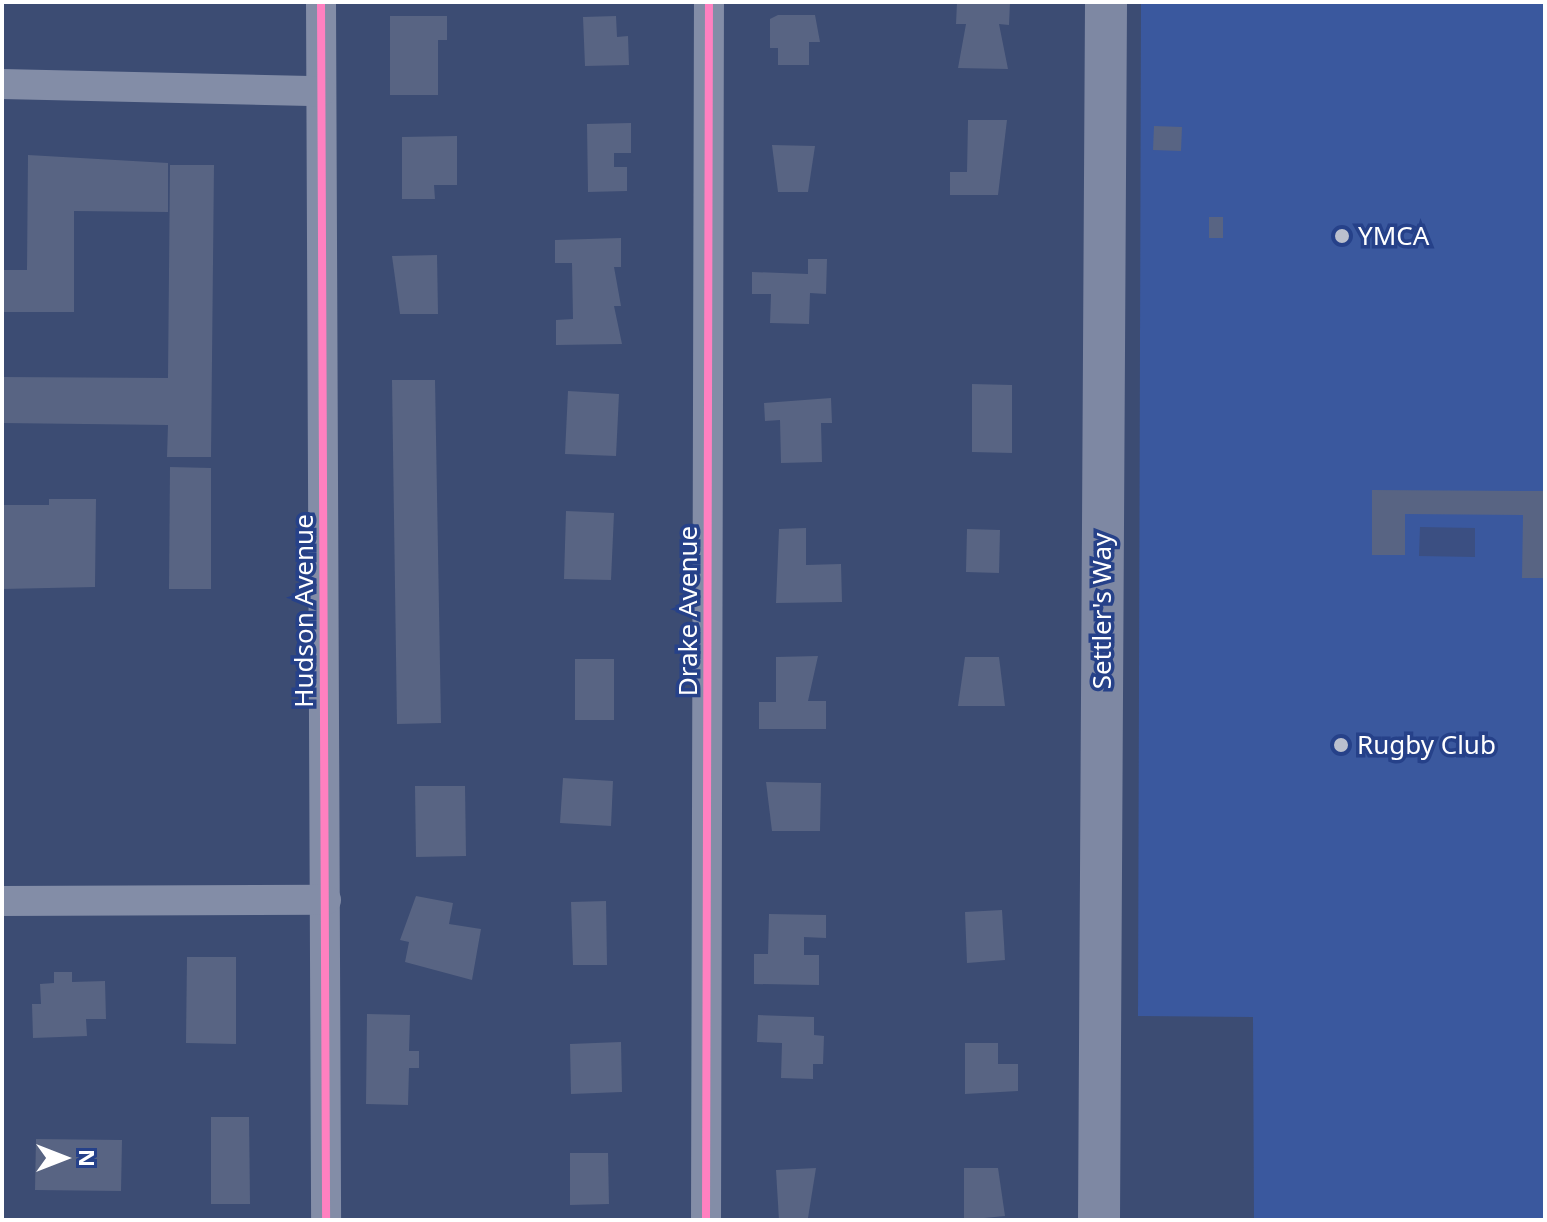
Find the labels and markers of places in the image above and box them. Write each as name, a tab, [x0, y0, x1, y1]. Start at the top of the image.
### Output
place label: YMCA	[1358, 220, 1429, 252]
marker: YMCA	[1333, 227, 1351, 245]
place label: Rugby Club	[1357, 729, 1496, 761]
marker: Rugby Club	[1332, 736, 1350, 754]

